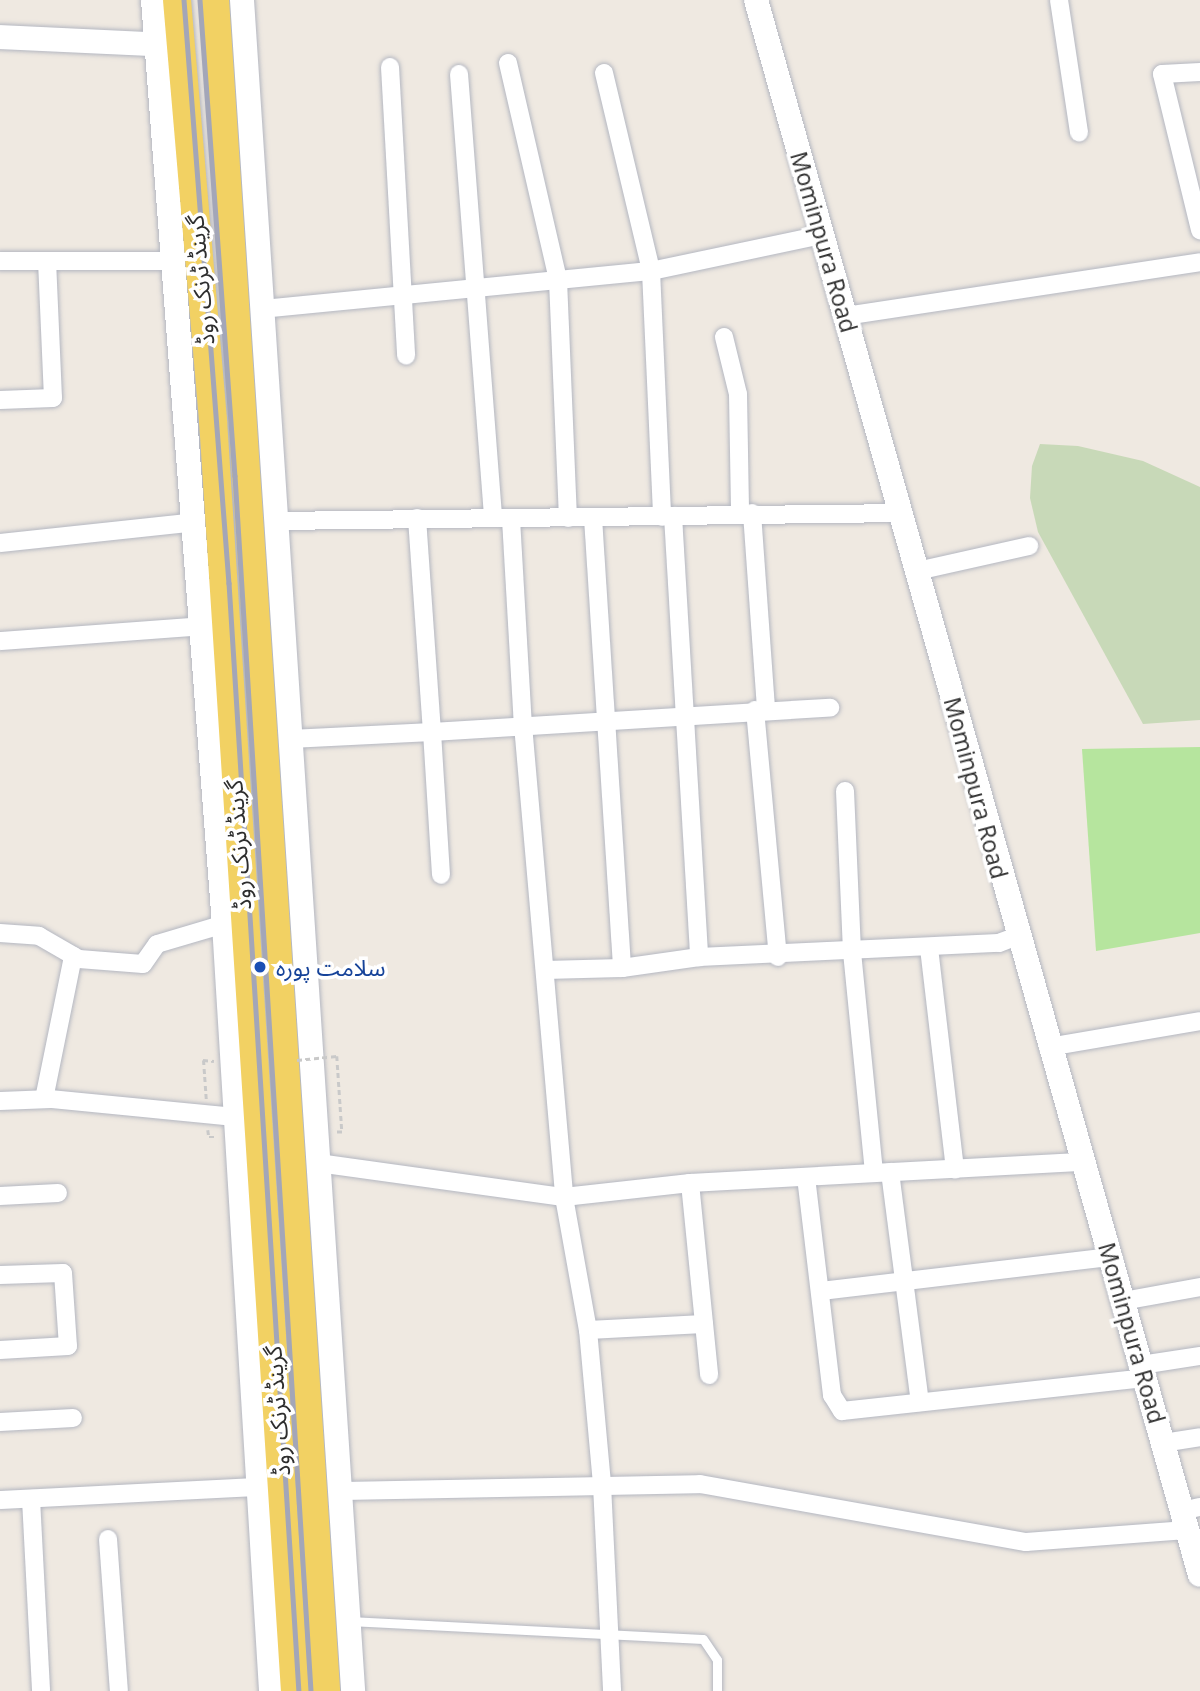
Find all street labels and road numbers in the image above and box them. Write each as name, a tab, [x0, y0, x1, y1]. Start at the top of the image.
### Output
street label: Mominpura Road	[785, 148, 863, 336]
street label: گرینڈ ٹرنک روڈ	[181, 214, 219, 346]
street label: Mominpura Road	[938, 694, 1014, 882]
street label: گرینڈ ٹرنک روڈ	[220, 779, 256, 911]
street label: Mominpura Road	[1093, 1239, 1171, 1427]
street label: گرینڈ ٹرنک روڈ	[259, 1345, 295, 1477]

